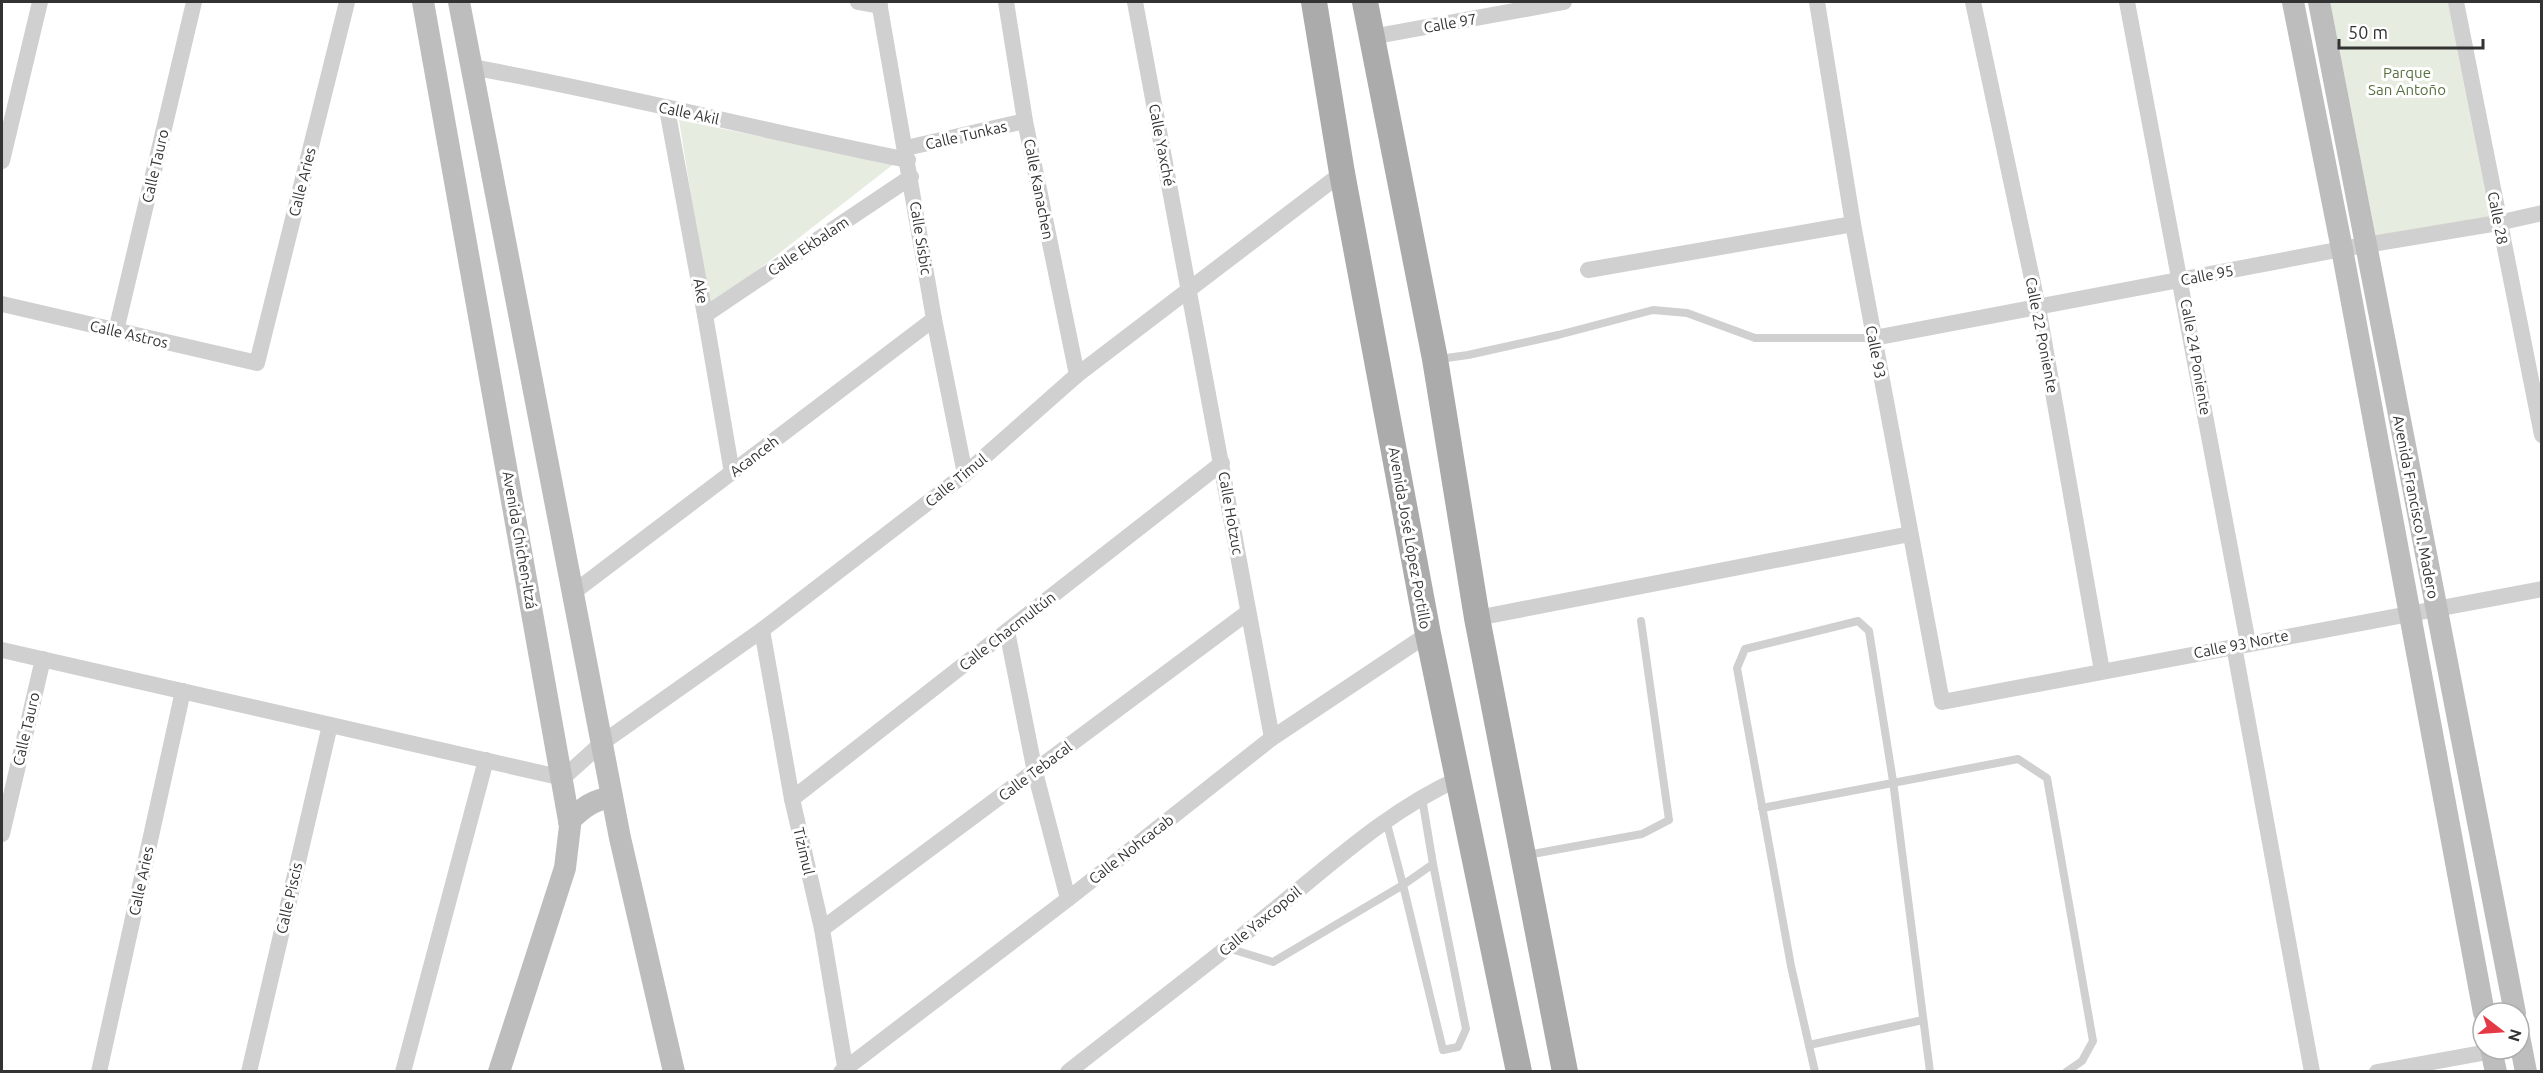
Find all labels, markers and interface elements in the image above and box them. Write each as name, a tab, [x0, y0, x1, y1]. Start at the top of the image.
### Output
street label: Calle 97	[1422, 10, 1478, 36]
scale bar	[2339, 12, 2483, 50]
text: 50 m	[2348, 22, 2388, 42]
park label: Parque San Antoño	[2368, 64, 2446, 98]
street label: Calle Akil	[657, 98, 721, 128]
street label: Calle Yaxché	[1146, 102, 1178, 188]
street label: Calle Tunkas	[923, 117, 1009, 153]
street label: Calle Tauro	[138, 128, 172, 204]
street label: Calle Kanachen	[1021, 137, 1057, 241]
street label: Calle Aries	[285, 146, 319, 218]
street label: Calle 28	[2485, 190, 2511, 246]
street label: Calle Sisbic	[907, 200, 935, 276]
street label: Calle Ekbalam	[764, 213, 852, 279]
street label: Calle 95	[2179, 262, 2235, 288]
street label: Calle 22 Poniente	[2022, 276, 2062, 394]
street label: Ake	[690, 277, 712, 305]
street label: Calle 24 Poniente	[2177, 298, 2215, 416]
street label: Calle Astros	[88, 317, 170, 351]
street label: Calle 93	[1863, 324, 1889, 380]
street label: Avenida Francisco I. Madero	[2390, 414, 2442, 600]
street label: Acanceh	[726, 432, 782, 480]
street label: Avenida José López Portillo	[1386, 445, 1434, 631]
street label: Calle Timul	[922, 450, 990, 510]
street label: Avenida Chichen-Itzá	[499, 470, 541, 610]
street label: Calle Hotzuc	[1215, 470, 1247, 556]
street label: Calle Chacmultún	[956, 588, 1058, 674]
street label: Calle 93 Norte	[2192, 626, 2290, 662]
street label: Calle Tauro	[9, 691, 43, 767]
street label: Calle Tebacal	[995, 738, 1075, 804]
street label: Calle Nohcacab	[1085, 811, 1177, 887]
street label: Tizimul	[790, 826, 818, 877]
street label: Calle Aries	[125, 845, 157, 917]
street label: Calle Piscis	[273, 861, 305, 935]
street label: Calle Yaxcopoil	[1216, 883, 1304, 959]
north arrow	[2471, 1001, 2531, 1061]
text: N	[2505, 1027, 2526, 1044]

